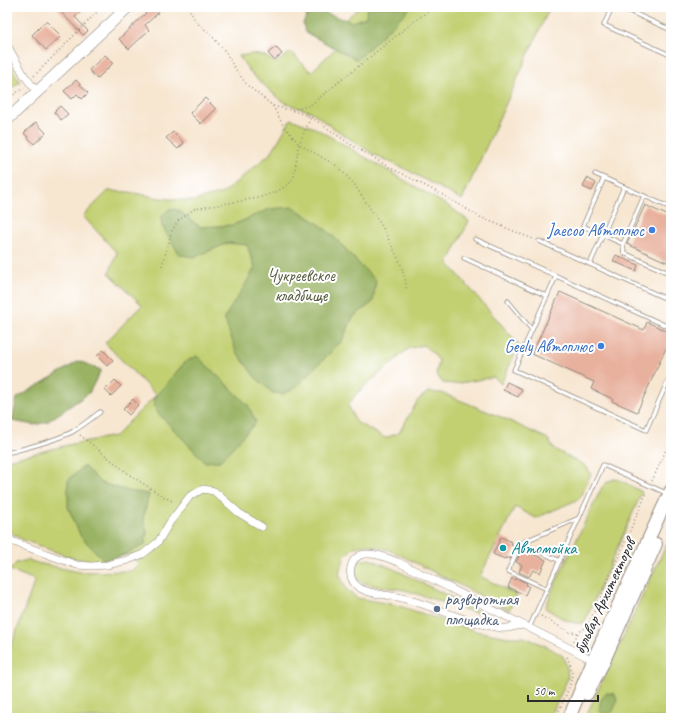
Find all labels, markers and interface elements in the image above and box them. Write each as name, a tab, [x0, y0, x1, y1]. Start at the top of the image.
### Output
place label: Jaecoo Автоплюс	[546, 220, 645, 241]
marker: Jaecoo Автоплюс	[647, 225, 657, 235]
park label: Чукреевское кладбище	[267, 265, 336, 306]
place label: Geely Автоплюс	[504, 336, 594, 357]
marker: Geely Автоплюс	[596, 341, 606, 351]
street label: бульвар Архитекторов	[569, 532, 642, 657]
place label: Автомойка	[511, 538, 578, 559]
marker: Автомойка	[498, 543, 508, 553]
place label: разворотная площадка	[445, 589, 520, 630]
marker: разворотная площадка	[432, 604, 442, 614]
scale bar	[528, 677, 598, 703]
text: 50 m	[534, 683, 556, 699]

